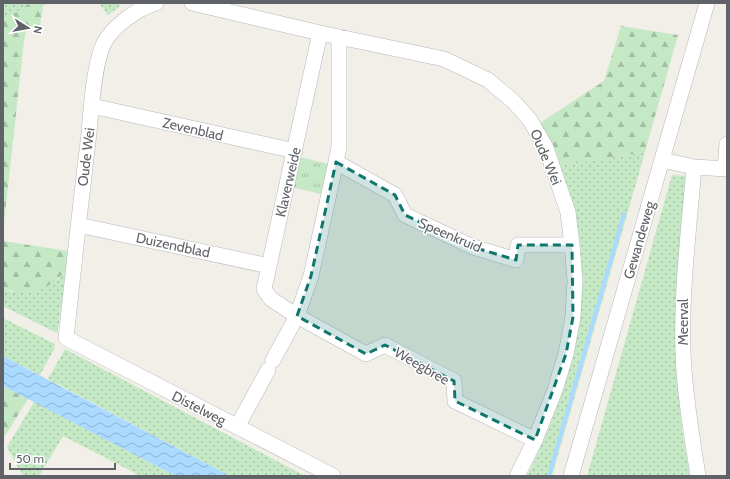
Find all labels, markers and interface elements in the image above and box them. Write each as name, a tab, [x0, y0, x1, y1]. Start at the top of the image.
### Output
north arrow	[8, 8, 48, 48]
text: N	[30, 25, 45, 35]
street label: Zevenblad	[161, 113, 225, 145]
street label: Oude Wei	[526, 126, 566, 188]
street label: Oude Wei	[73, 127, 99, 187]
street label: Klaverweide	[271, 145, 305, 219]
street label: Gewandeweg	[619, 198, 659, 281]
street label: Speenkruid	[416, 214, 484, 256]
street label: Duizendblad	[134, 228, 212, 262]
street label: Meerval	[674, 298, 692, 345]
street label: Weegbree	[391, 343, 453, 389]
street label: Distelweg	[169, 387, 230, 430]
scale bar	[10, 445, 115, 471]
text: 50 m	[16, 451, 44, 466]

